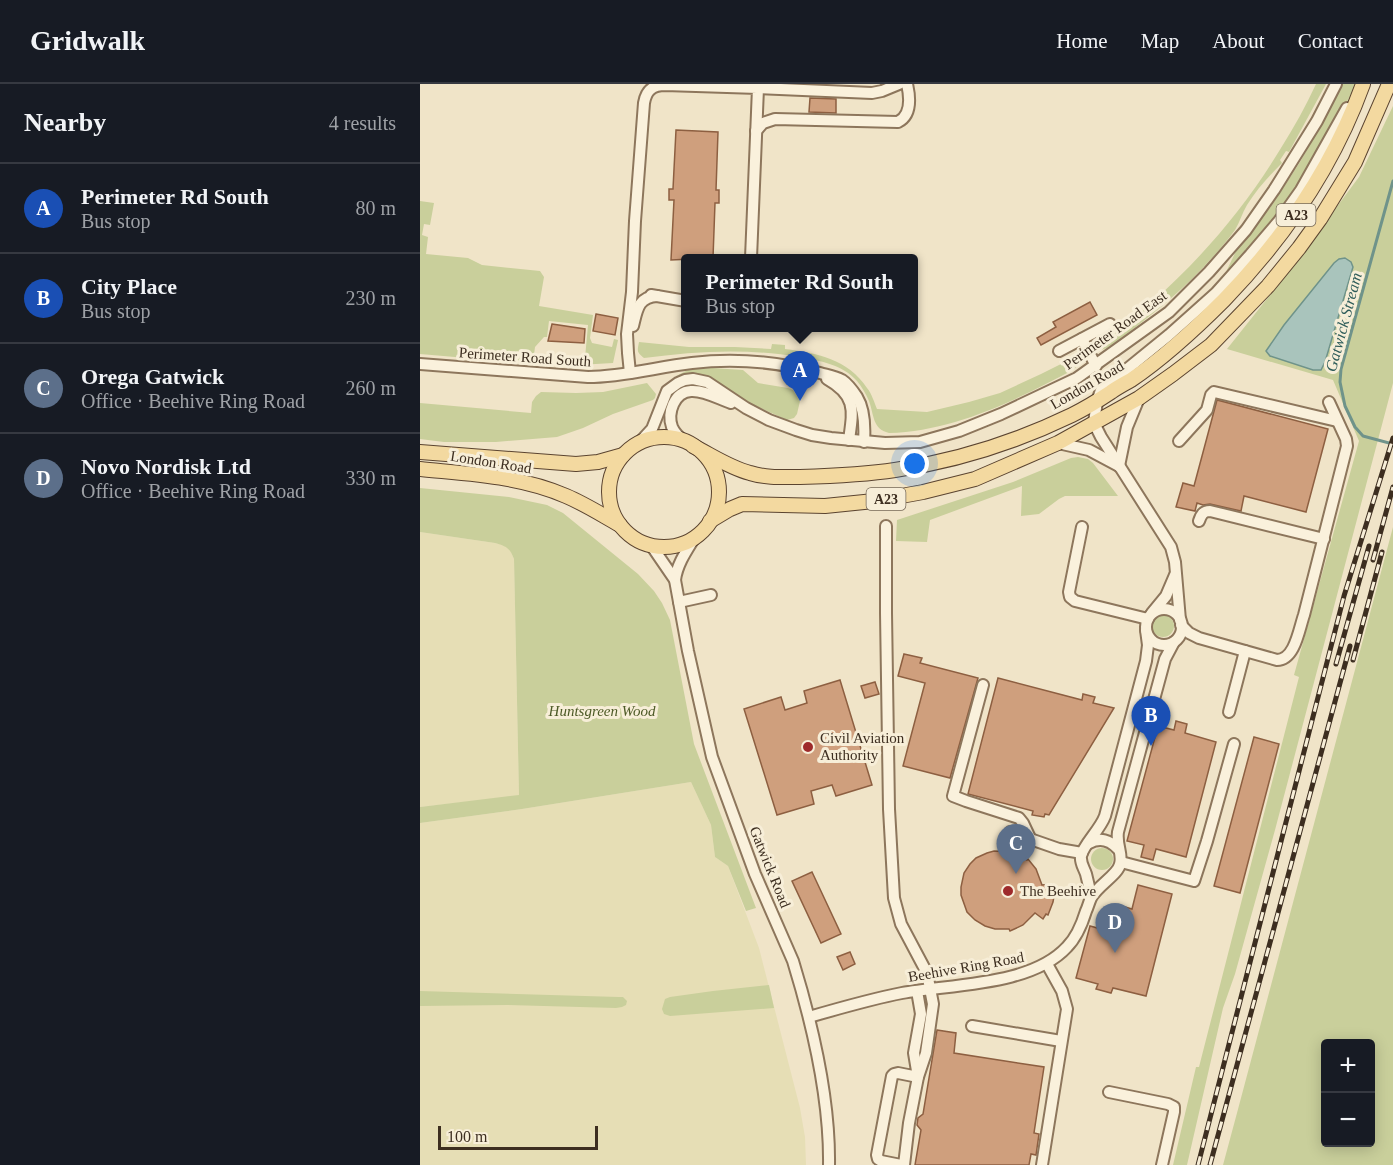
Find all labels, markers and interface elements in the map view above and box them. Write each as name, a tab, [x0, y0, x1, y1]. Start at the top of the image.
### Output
text: Gridwalk	[30, 25, 145, 56]
text: Home	[1056, 29, 1108, 53]
text: Map	[1141, 29, 1179, 53]
text: About	[1212, 29, 1265, 53]
text: Contact	[1298, 29, 1363, 53]
text: Nearby	[24, 108, 106, 137]
text: 4 results	[329, 112, 396, 134]
text: Perimeter Rd South	[81, 184, 269, 209]
text: A	[36, 197, 51, 219]
text: 80 m	[355, 197, 396, 219]
road number: A23	[1276, 204, 1316, 226]
text: Bus stop	[81, 210, 150, 232]
popup	[681, 254, 918, 332]
text: Perimeter Rd South	[706, 269, 893, 294]
water label: Gatwick Stream	[1322, 271, 1365, 374]
text: City Place	[81, 274, 177, 299]
text: B	[37, 287, 50, 309]
text: 230 m	[345, 287, 396, 309]
street label: Perimeter Road East	[1060, 287, 1170, 373]
text: Bus stop	[706, 295, 775, 317]
text: Bus stop	[81, 300, 150, 322]
street label: Perimeter Road South	[458, 344, 592, 370]
pin: A	[780, 352, 820, 401]
street label: London Road	[1047, 357, 1127, 412]
text: Orega Gatwick	[81, 364, 224, 389]
text: C	[36, 377, 51, 399]
text: 260 m	[345, 377, 396, 399]
text: Office · Beehive Ring Road	[81, 390, 305, 412]
street label: London Road	[449, 448, 533, 476]
your location	[900, 449, 929, 478]
text: Novo Nordisk Ltd	[81, 454, 251, 479]
text: D	[36, 467, 51, 489]
text: 330 m	[345, 467, 396, 489]
text: Office · Beehive Ring Road	[81, 480, 305, 502]
road number: A23	[866, 488, 906, 510]
pin: B	[1132, 696, 1170, 746]
park label: Huntsgreen Wood	[548, 703, 656, 719]
place label: Civil Aviation Authority	[820, 730, 905, 763]
marker: Civil Aviation Authority	[801, 740, 815, 754]
street label: Gatwick Road	[746, 824, 794, 910]
pin: C	[996, 824, 1036, 874]
place label: The Beehive	[1020, 883, 1097, 899]
marker: The Beehive	[1001, 884, 1015, 898]
pin: D	[1096, 904, 1134, 953]
street label: Beehive Ring Road	[907, 949, 1026, 985]
map controls	[1321, 1039, 1375, 1147]
button: +	[1321, 1039, 1375, 1093]
button: −	[1321, 1093, 1375, 1147]
scale bar	[438, 1123, 598, 1150]
text: 100 m	[447, 1128, 487, 1145]

